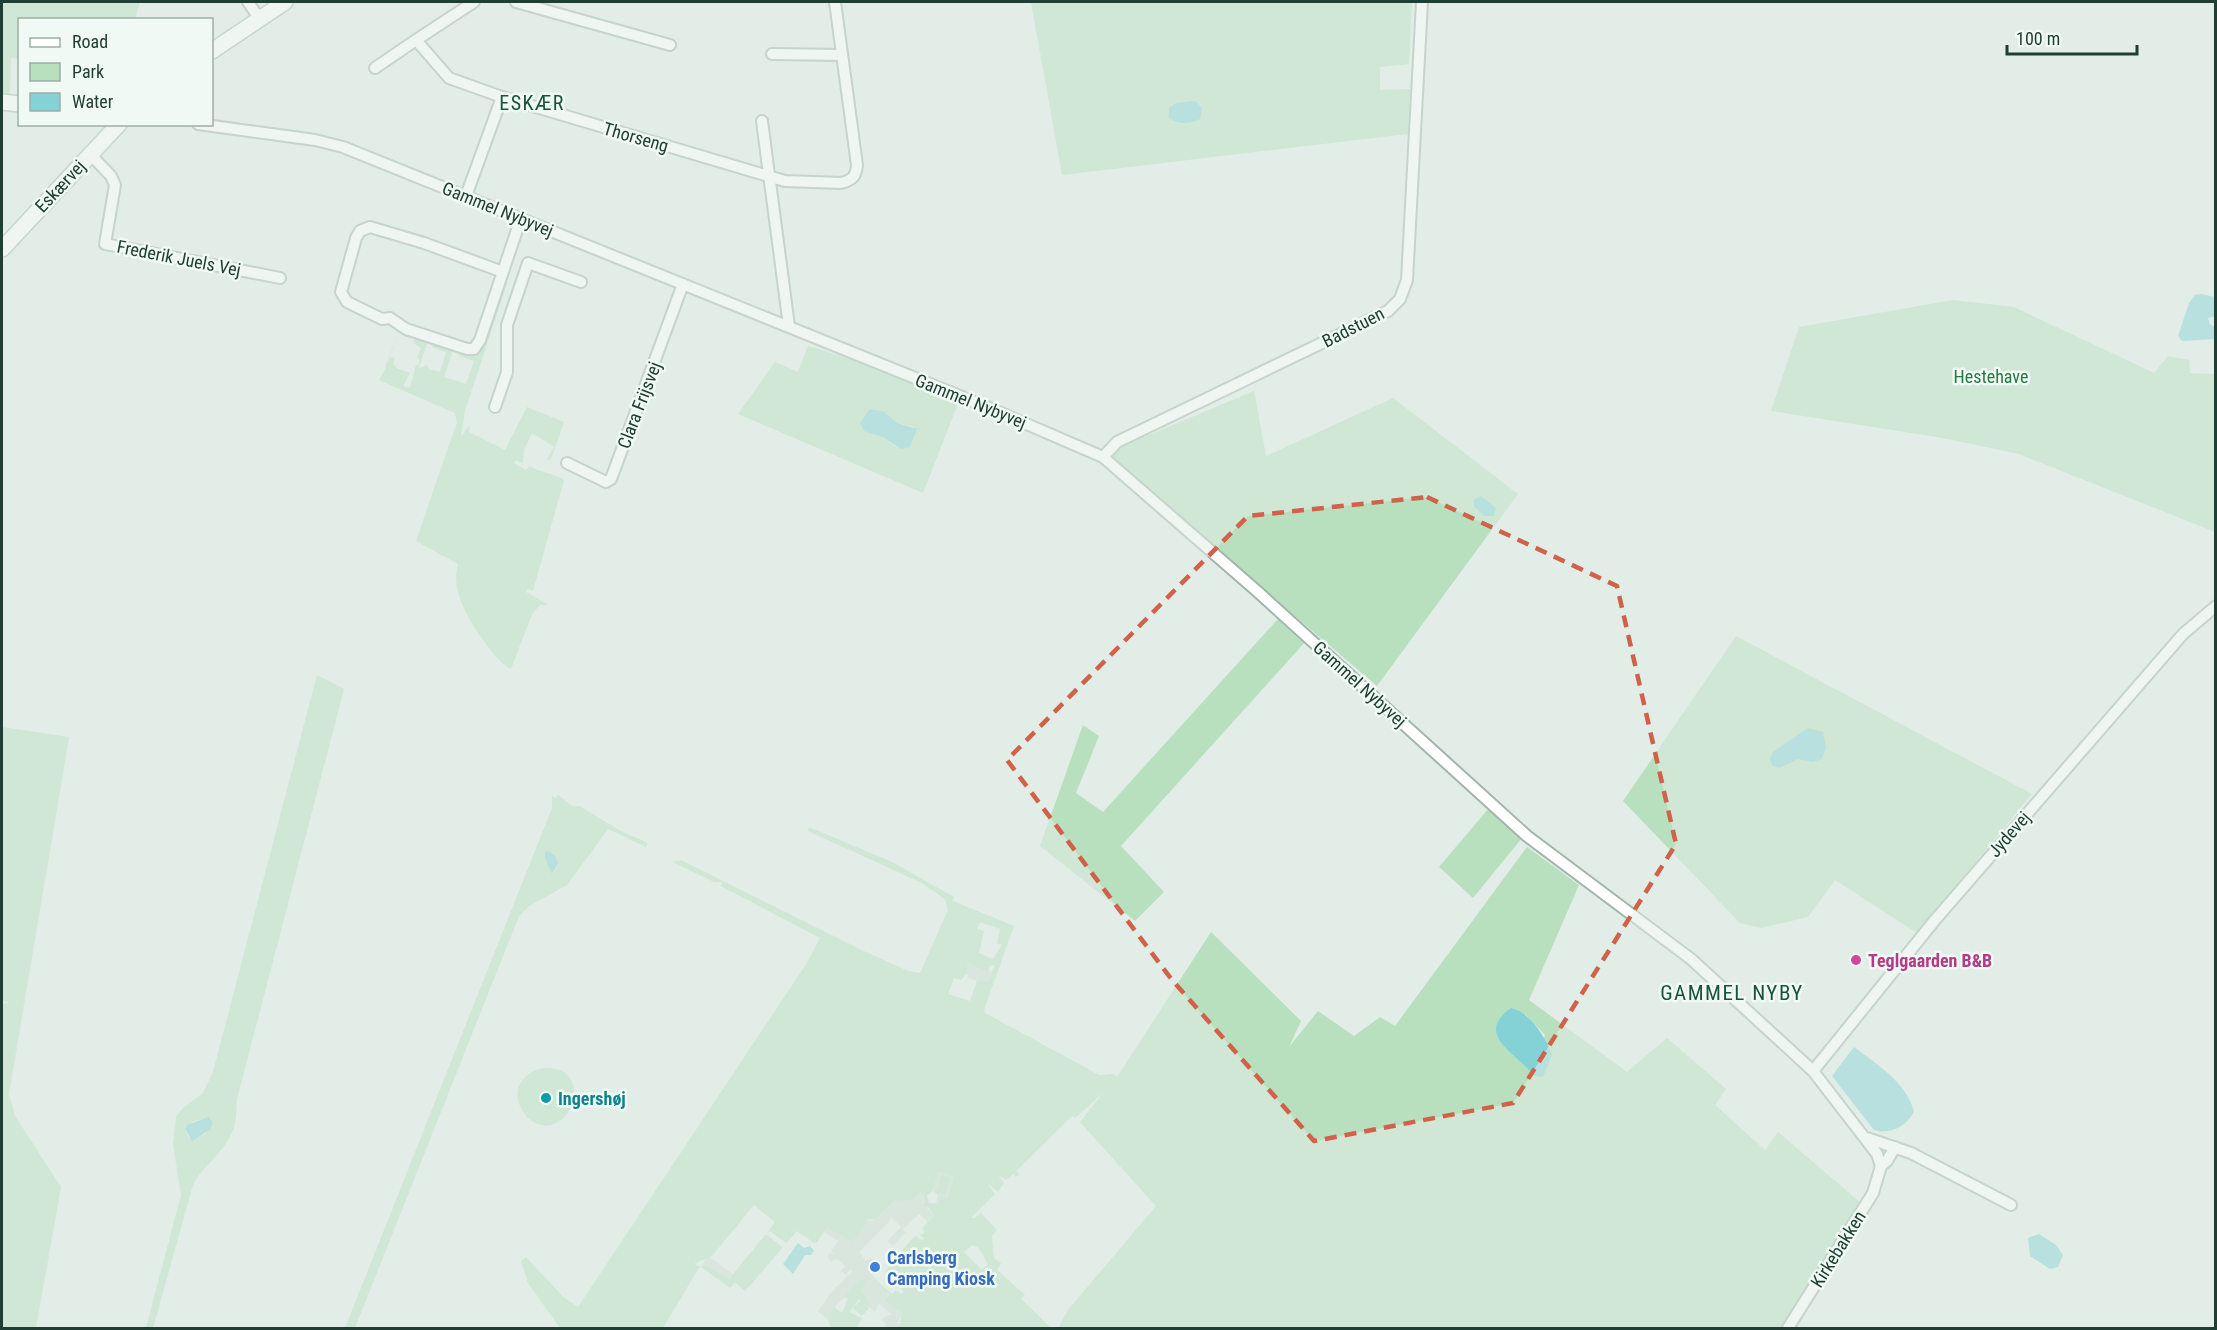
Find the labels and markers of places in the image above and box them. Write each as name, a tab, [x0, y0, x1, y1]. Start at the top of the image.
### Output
place label: Teglgaarden B&B	[1868, 950, 1992, 971]
marker: Teglgaarden B&B	[1849, 953, 1863, 967]
place label: Ingershøj	[558, 1088, 626, 1109]
marker: Ingershøj	[539, 1091, 553, 1105]
place label: Carlsberg Camping Kiosk	[887, 1247, 995, 1289]
marker: Carlsberg Camping Kiosk	[868, 1260, 882, 1274]

